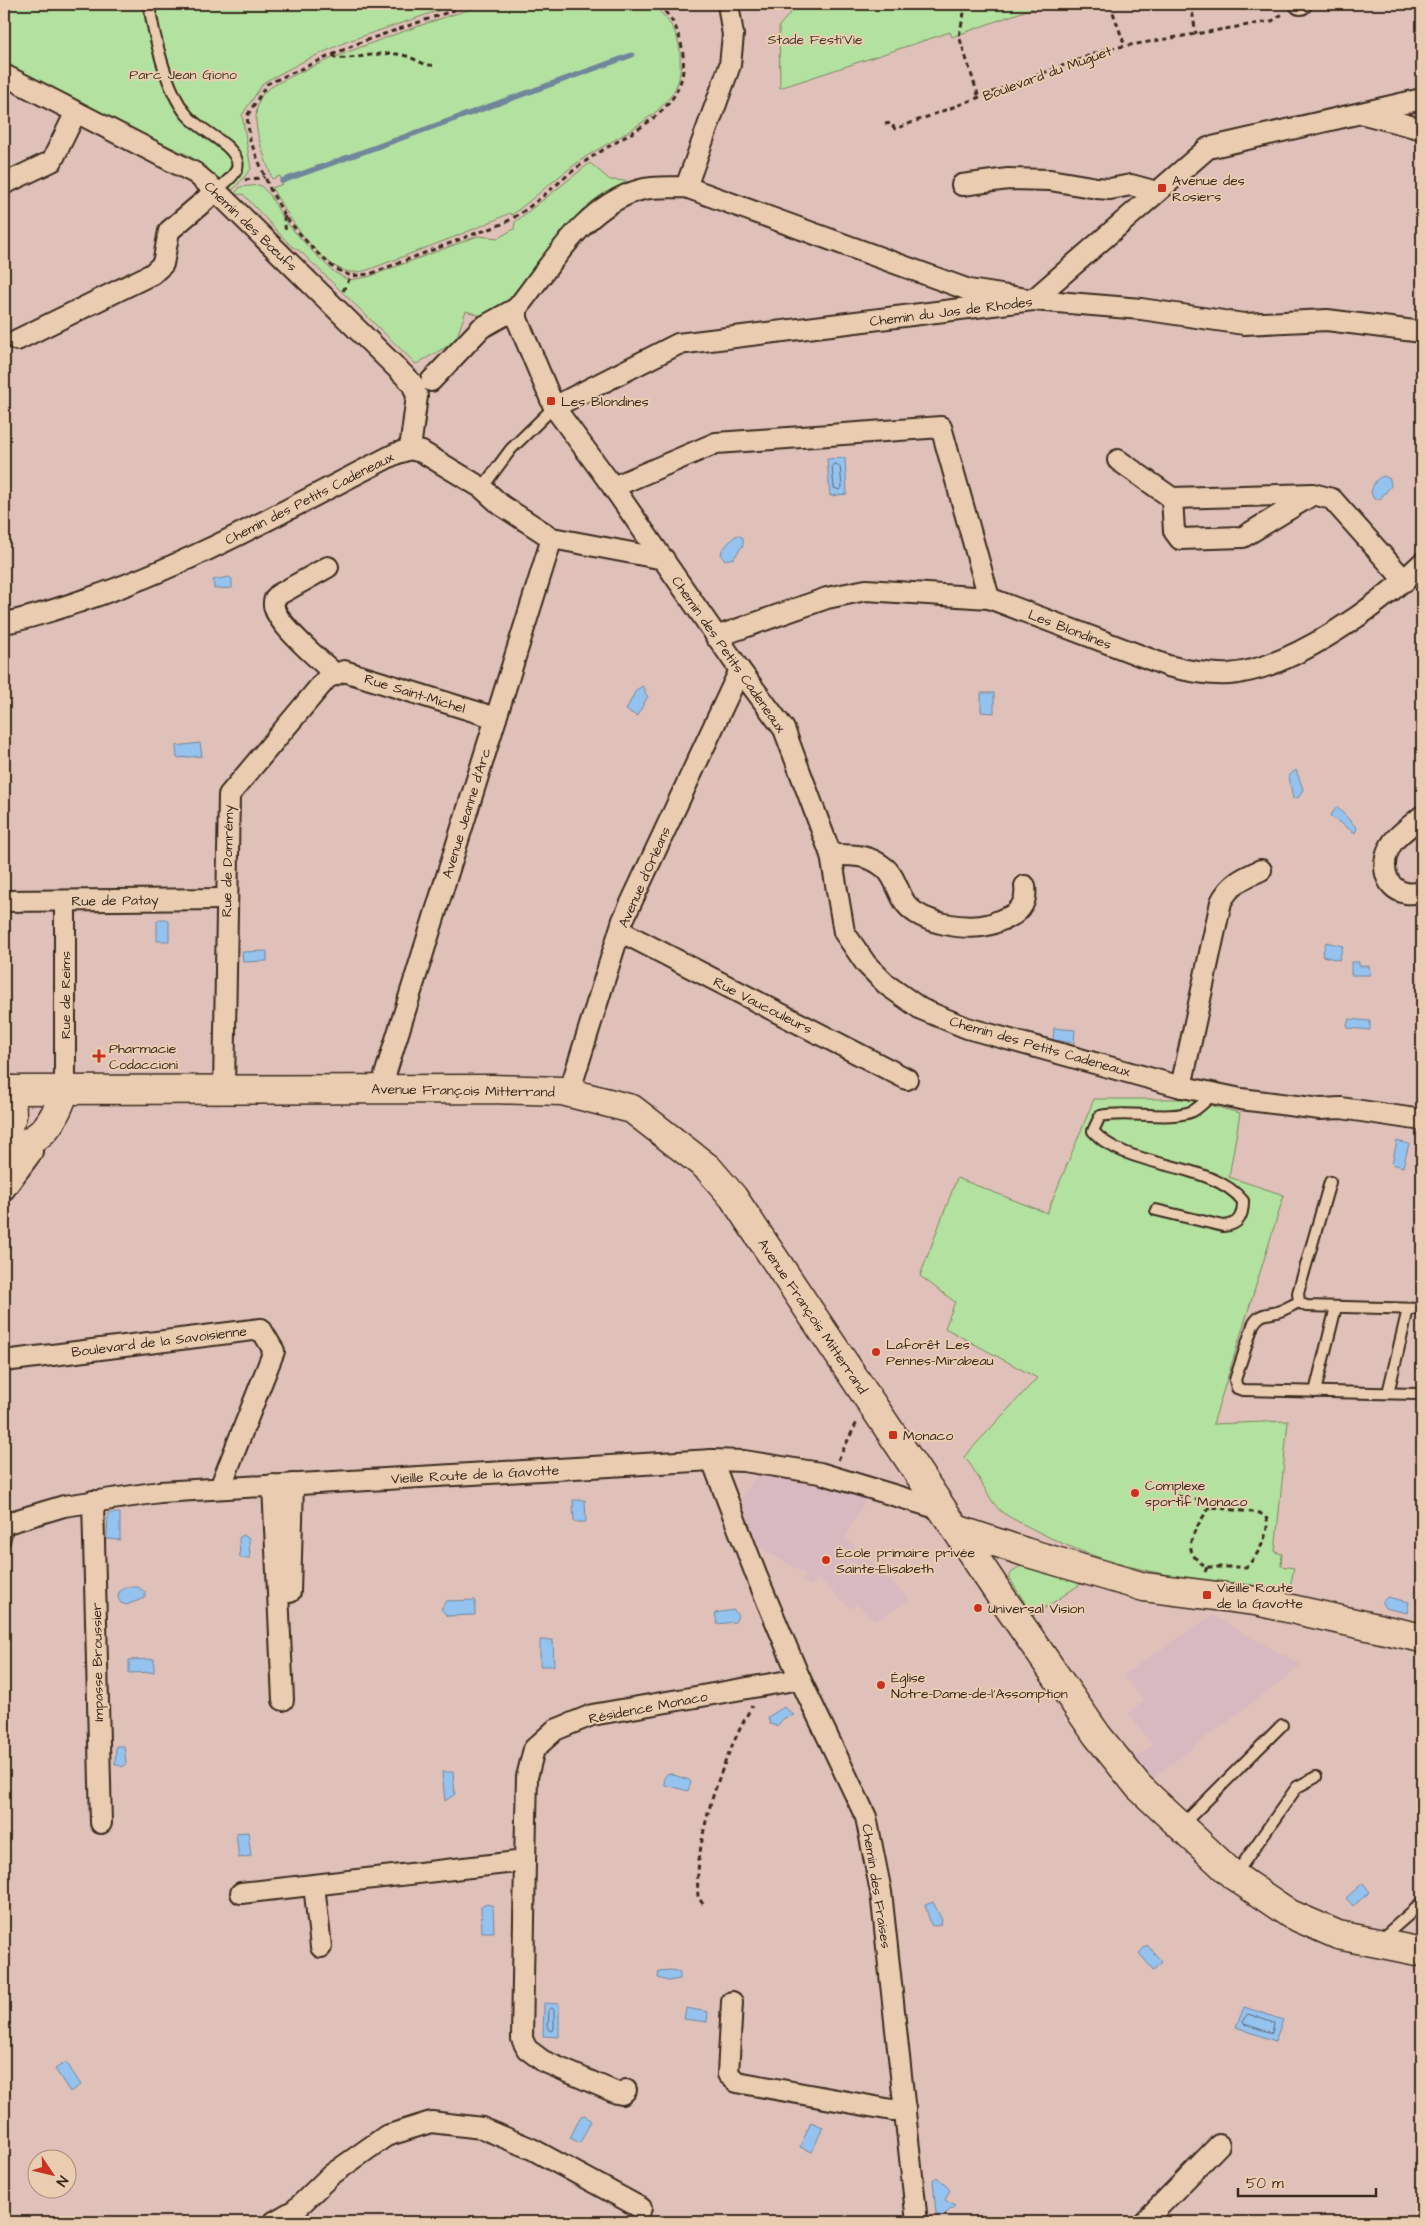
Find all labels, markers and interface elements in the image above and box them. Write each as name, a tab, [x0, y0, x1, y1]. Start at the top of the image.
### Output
park label: Stade Festi'Vie	[768, 30, 863, 50]
street label: Boulevard du Muguet	[980, 41, 1115, 107]
park label: Parc Jean Giono	[129, 65, 237, 85]
place label: Avenue des Rosiers	[1172, 171, 1245, 207]
street label: Chemin des Bœufs	[199, 177, 301, 276]
marker: Avenue des Rosiers	[1156, 182, 1168, 194]
street label: Chemin du Jas de Rhodes	[868, 292, 1034, 332]
place label: Les Blondines	[561, 392, 649, 412]
marker: Les Blondines	[545, 395, 557, 407]
street label: Chemin des Petits Cadeneaux	[222, 447, 398, 550]
street label: Chemin des Petits Cadeneaux	[666, 572, 790, 737]
street label: Les Blondines	[1025, 605, 1114, 655]
street label: Rue Saint-Michel	[362, 669, 468, 719]
street label: Avenue Jeanne d'Arc	[438, 746, 496, 881]
street label: Rue de Domrémy	[217, 804, 239, 917]
street label: Avenue d'Orléans	[614, 824, 676, 931]
street label: Rue de Patay	[71, 890, 159, 912]
street label: Rue de Reims	[56, 951, 76, 1039]
street label: Rue Vaucouleurs	[710, 972, 816, 1039]
street label: Chemin des Petits Cadeneaux	[947, 1012, 1133, 1082]
place label: Pharmacie Codaccioni	[109, 1039, 178, 1075]
marker: Pharmacie Codaccioni	[93, 1050, 105, 1062]
street label: Avenue François Mitterrand	[371, 1079, 555, 1103]
street label: Avenue François Mitterrand	[753, 1235, 872, 1398]
street label: Boulevard de la Savoisienne	[70, 1321, 248, 1363]
place label: Laforêt Les Pennes-Mirabeau	[886, 1335, 994, 1371]
marker: Laforêt Les Pennes-Mirabeau	[870, 1346, 882, 1358]
place label: Monaco	[903, 1426, 953, 1446]
marker: Monaco	[887, 1429, 899, 1441]
street label: Vieille Route de la Gavotte	[391, 1461, 560, 1489]
place label: Complexe sportif Monaco	[1145, 1476, 1248, 1512]
marker: Complexe sportif Monaco	[1129, 1487, 1141, 1499]
place label: École primaire privée Sainte-Elisabeth	[836, 1543, 976, 1579]
marker: École primaire privée Sainte-Elisabeth	[820, 1554, 832, 1566]
place label: Vieille Route de la Gavotte	[1217, 1578, 1304, 1614]
marker: Vieille Route de la Gavotte	[1201, 1589, 1213, 1601]
place label: Universal Vision	[988, 1599, 1084, 1619]
street label: Impasse Broussier	[87, 1602, 109, 1722]
marker: Universal Vision	[972, 1602, 984, 1614]
place label: Église Notre-Dame-de-l'Assomption	[891, 1668, 1068, 1704]
marker: Église Notre-Dame-de-l'Assomption	[875, 1679, 887, 1691]
street label: Résidence Monaco	[587, 1687, 710, 1729]
street label: Chemin des Fraises	[856, 1823, 896, 1950]
north arrow	[28, 2148, 78, 2198]
scale bar	[1238, 2166, 1376, 2198]
text: N	[51, 2172, 73, 2190]
text: 50 m	[1246, 2173, 1284, 2194]

